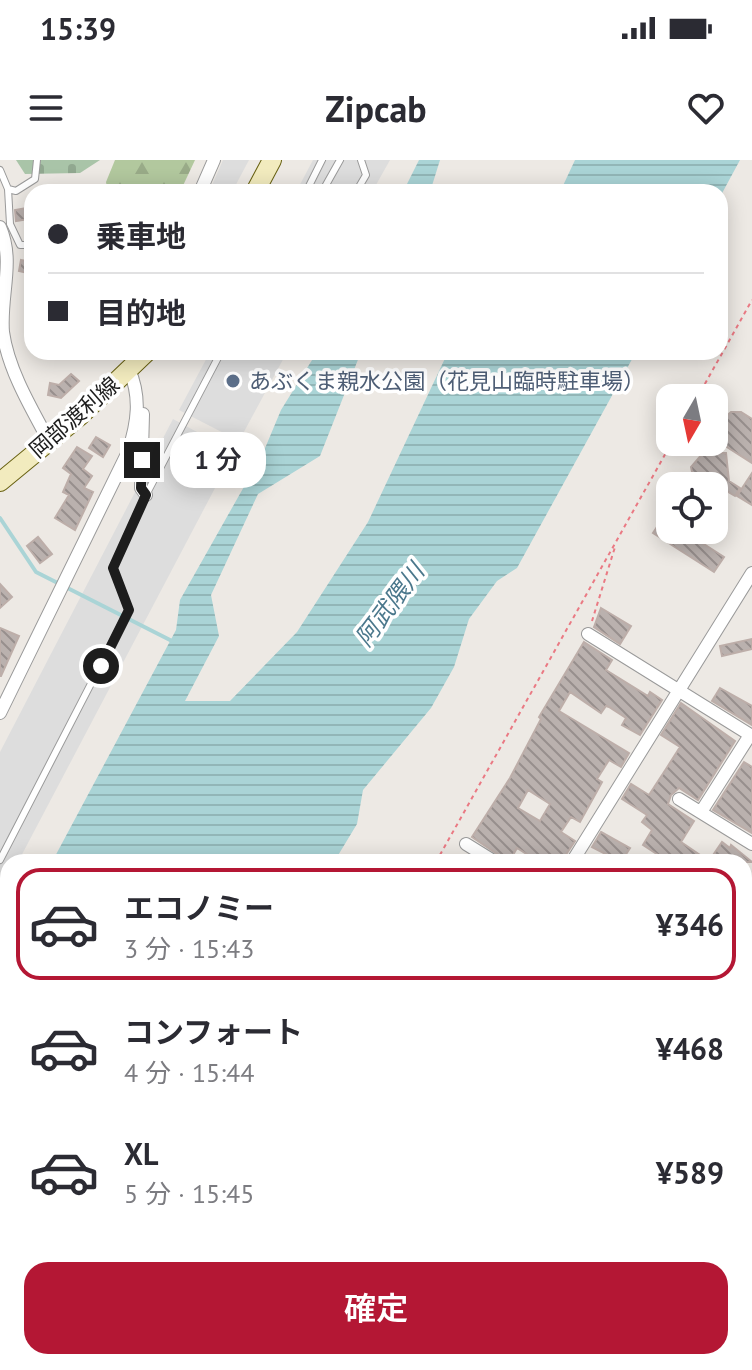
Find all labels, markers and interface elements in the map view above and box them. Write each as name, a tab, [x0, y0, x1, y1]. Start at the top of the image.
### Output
text: 15:39	[40, 9, 116, 48]
text: Zipcab	[325, 85, 427, 132]
icon: menu	[24, 86, 68, 130]
icon: heart	[684, 86, 728, 130]
text: 乗車地	[96, 216, 186, 255]
text: 目的地	[96, 293, 186, 332]
place label: あぶくま親水公園（花見山臨時駐車場）	[249, 367, 645, 395]
street label: 岡部渡利線	[23, 370, 125, 464]
marker: あぶくま親水公園（花見山臨時駐車場）	[224, 372, 242, 390]
north arrow	[656, 384, 728, 456]
map controls	[656, 384, 728, 544]
callout: 1 分	[170, 432, 266, 488]
route end	[124, 442, 160, 478]
text: 1 分	[194, 443, 242, 476]
button: locate	[656, 472, 728, 544]
water label: 阿武隈川	[348, 555, 433, 652]
route start	[83, 648, 119, 684]
icon: car	[28, 888, 100, 960]
text: エコノミー	[124, 888, 274, 927]
text: ¥346	[656, 905, 724, 944]
text: 3 分 · 15:43	[124, 932, 254, 965]
icon: car	[28, 1012, 100, 1084]
text: コンフォート	[124, 1012, 303, 1051]
text: ¥468	[656, 1029, 724, 1068]
text: 4 分 · 15:44	[124, 1056, 254, 1089]
text: XL	[124, 1134, 158, 1173]
icon: car	[28, 1136, 100, 1208]
text: ¥589	[656, 1153, 724, 1192]
text: 5 分 · 15:45	[124, 1177, 254, 1210]
button: 確定	[24, 1262, 728, 1354]

